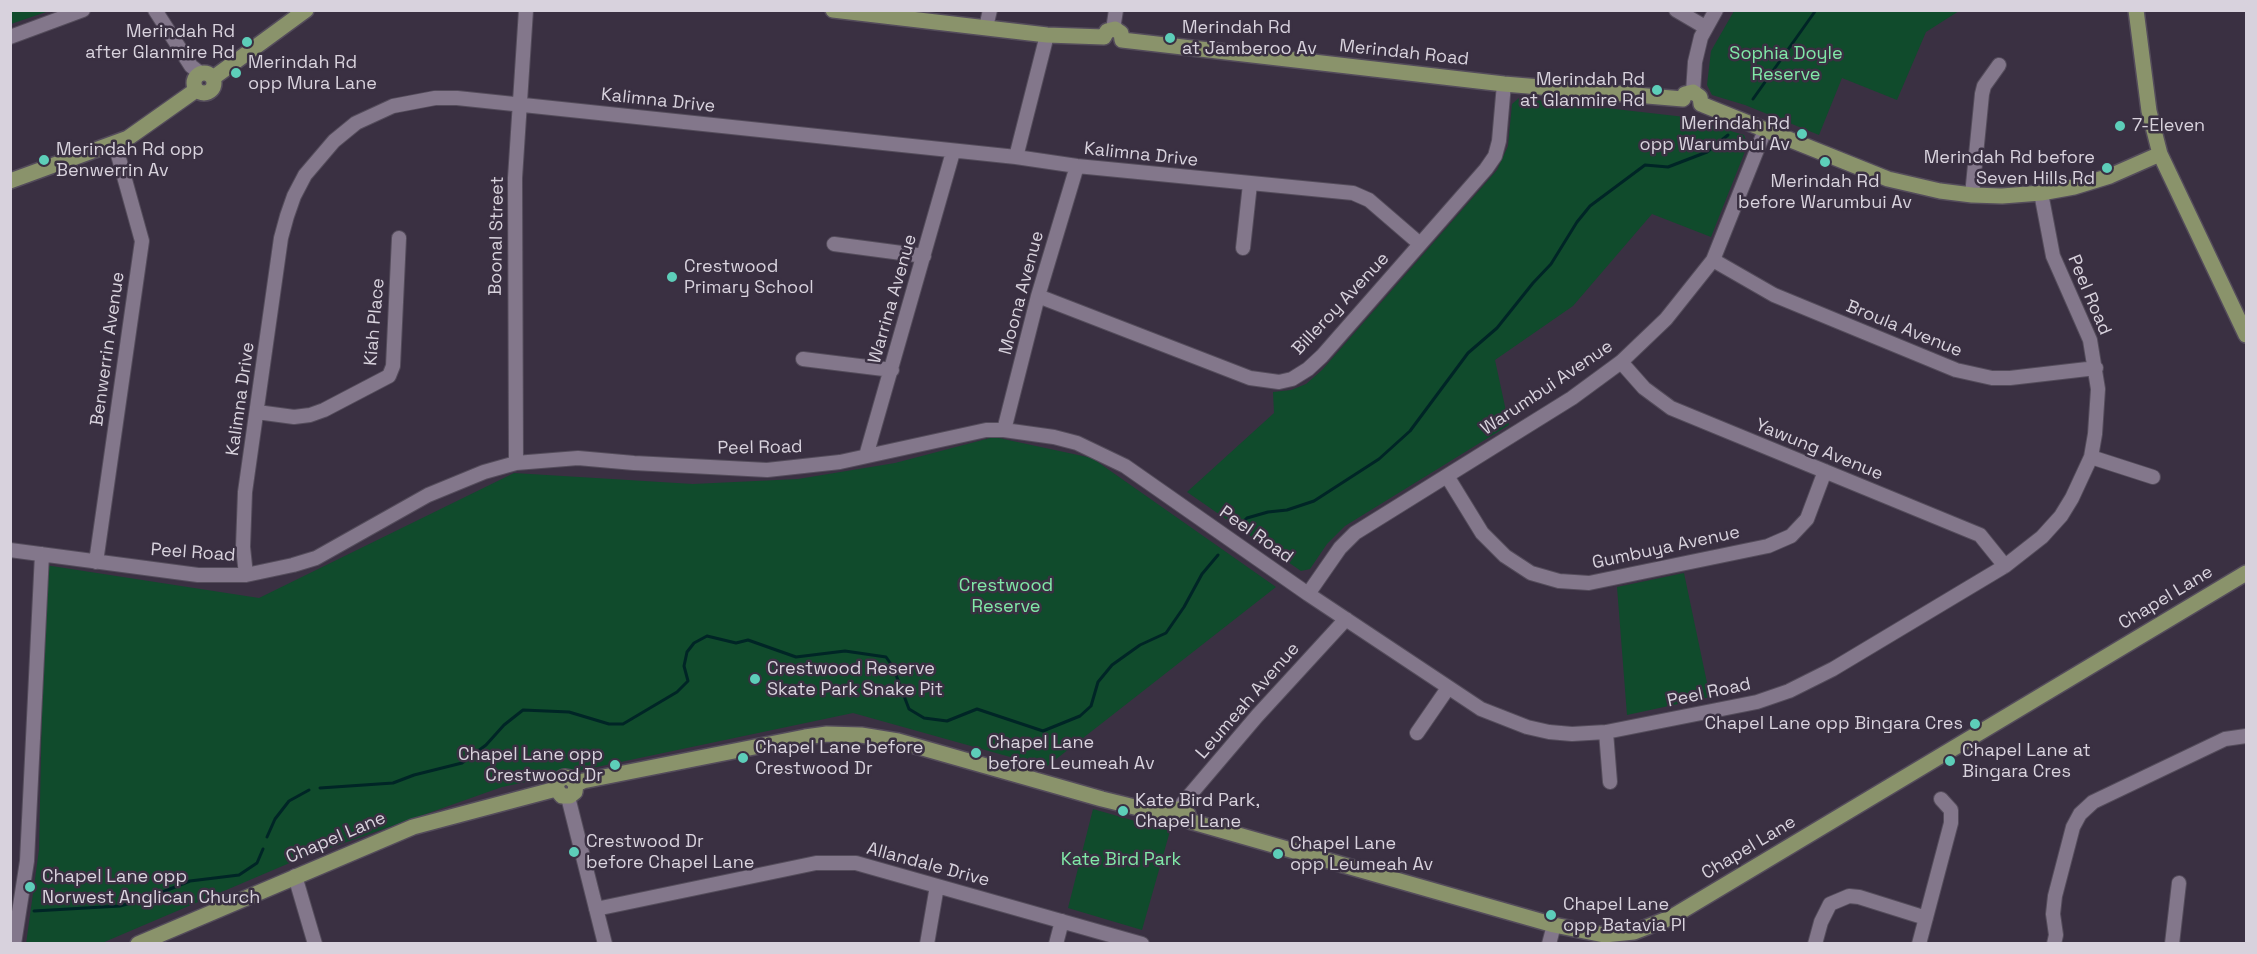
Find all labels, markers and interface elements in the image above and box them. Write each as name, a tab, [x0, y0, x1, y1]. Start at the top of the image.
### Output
place label: Merindah Rd at Jamberoo Av	[1182, 17, 1317, 60]
place label: Merindah Rd after Glanmire Rd	[85, 21, 235, 63]
marker: Merindah Rd at Jamberoo Av	[1163, 31, 1177, 45]
marker: Merindah Rd after Glanmire Rd	[240, 35, 254, 49]
street label: Merindah Road	[1338, 35, 1470, 71]
park label: Sophia Doyle Reserve	[1729, 43, 1843, 86]
place label: Merindah Rd opp Mura Lane	[248, 52, 377, 94]
marker: Merindah Rd opp Mura Lane	[229, 66, 243, 80]
place label: Merindah Rd at Glanmire Rd	[1520, 69, 1645, 112]
marker: Merindah Rd at Glanmire Rd	[1650, 83, 1664, 97]
street label: Kalimna Drive	[600, 84, 716, 118]
place label: Merindah Rd opp Warumbui Av	[1640, 113, 1790, 156]
place label: 7-Eleven	[2132, 115, 2205, 137]
marker: 7-Eleven	[2113, 119, 2127, 133]
marker: Merindah Rd opp Warumbui Av	[1795, 127, 1809, 141]
street label: Kalimna Drive	[1083, 138, 1199, 172]
place label: Merindah Rd opp Benwerrin Av	[56, 139, 204, 182]
place label: Merindah Rd before Seven Hills Rd	[1924, 147, 2095, 190]
marker: Merindah Rd opp Benwerrin Av	[37, 153, 51, 167]
marker: Merindah Rd before Warumbui Av	[1818, 155, 1832, 169]
marker: Merindah Rd before Seven Hills Rd	[2100, 161, 2114, 175]
place label: Merindah Rd before Warumbui Av	[1738, 171, 1912, 213]
street label: Boonal Street	[485, 176, 509, 296]
street label: Moona Avenue	[995, 229, 1049, 357]
street label: Warrina Avenue	[864, 232, 922, 366]
street label: Billeroy Avenue	[1288, 248, 1394, 360]
street label: Peel Road	[2062, 252, 2116, 338]
place label: Crestwood Primary School	[684, 256, 814, 298]
street label: Benwerrin Avenue	[86, 270, 130, 428]
marker: Crestwood Primary School	[665, 270, 679, 284]
street label: Kiah Place	[360, 277, 390, 367]
street label: Broula Avenue	[1843, 296, 1965, 362]
street label: Warumbui Avenue	[1477, 336, 1617, 440]
street label: Kalimna Drive	[222, 341, 260, 457]
street label: Yawung Avenue	[1752, 415, 1886, 485]
street label: Peel Road	[717, 436, 803, 460]
street label: Peel Road	[1215, 502, 1297, 568]
street label: Gumbuya Avenue	[1590, 522, 1742, 574]
street label: Peel Road	[150, 539, 236, 567]
street label: Chapel Lane	[2115, 561, 2217, 635]
park label: Crestwood Reserve	[959, 575, 1053, 618]
street label: Leumeah Avenue	[1192, 638, 1304, 764]
place label: Crestwood Reserve Skate Park Snake Pit	[767, 658, 943, 700]
marker: Crestwood Reserve Skate Park Snake Pit	[748, 672, 762, 686]
street label: Peel Road	[1665, 674, 1753, 712]
place label: Chapel Lane opp Bingara Cres	[1704, 713, 1963, 735]
marker: Chapel Lane opp Bingara Cres	[1968, 717, 1982, 731]
place label: Chapel Lane before Leumeah Av	[988, 732, 1155, 774]
place label: Chapel Lane before Crestwood Dr	[755, 737, 923, 780]
place label: Chapel Lane at Bingara Cres	[1962, 740, 2091, 783]
place label: Chapel Lane opp Crestwood Dr	[458, 744, 603, 786]
marker: Chapel Lane before Leumeah Av	[969, 746, 983, 760]
marker: Chapel Lane before Crestwood Dr	[736, 751, 750, 765]
marker: Chapel Lane at Bingara Cres	[1943, 754, 1957, 768]
marker: Chapel Lane opp Crestwood Dr	[608, 758, 622, 772]
place label: Kate Bird Park, Chapel Lane	[1135, 790, 1260, 832]
marker: Kate Bird Park, Chapel Lane	[1116, 804, 1130, 818]
street label: Chapel Lane	[283, 807, 389, 869]
street label: Chapel Lane	[1698, 811, 1800, 885]
place label: Crestwood Dr before Chapel Lane	[586, 831, 754, 874]
place label: Chapel Lane opp Leumeah Av	[1290, 833, 1433, 876]
street label: Allandale Drive	[864, 838, 992, 892]
marker: Crestwood Dr before Chapel Lane	[567, 845, 581, 859]
marker: Chapel Lane opp Leumeah Av	[1271, 847, 1285, 861]
park label: Kate Bird Park	[1061, 849, 1181, 871]
place label: Chapel Lane opp Norwest Anglican Church	[42, 866, 260, 908]
marker: Chapel Lane opp Norwest Anglican Church	[23, 880, 37, 894]
place label: Chapel Lane opp Batavia Pl	[1563, 894, 1686, 936]
marker: Chapel Lane opp Batavia Pl	[1544, 908, 1558, 922]

